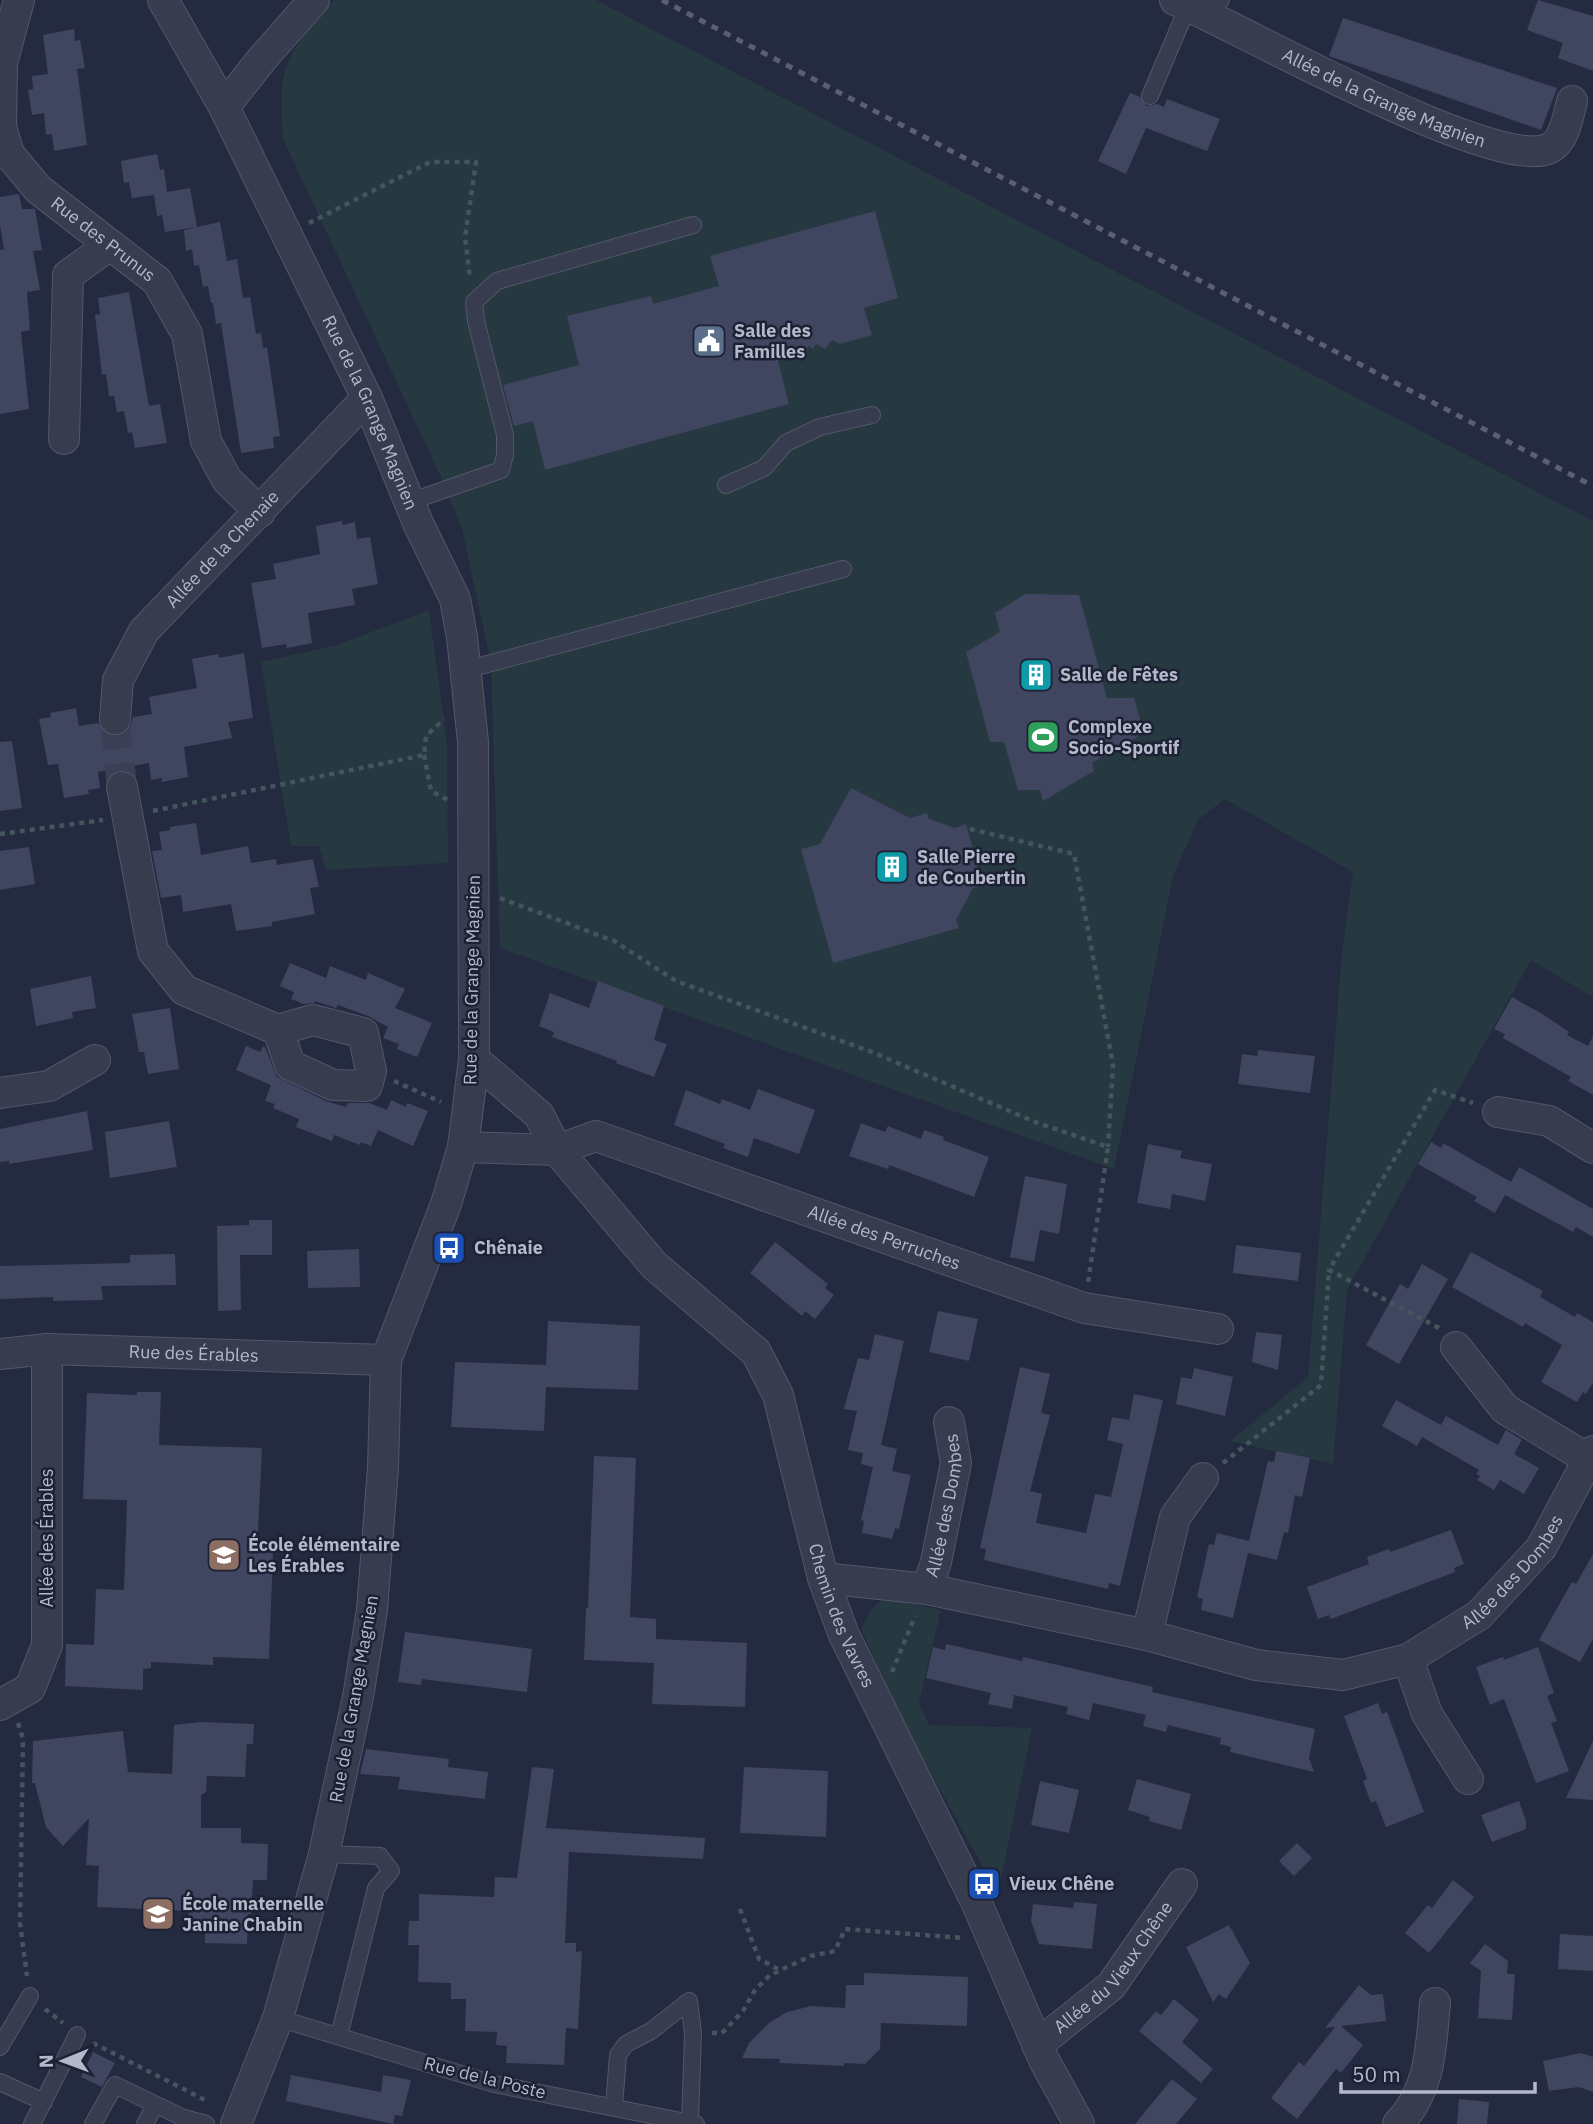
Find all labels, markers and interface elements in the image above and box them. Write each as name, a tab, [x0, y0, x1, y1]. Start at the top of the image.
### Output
street label: Allée de la Grange Magnien	[1278, 43, 1488, 152]
street label: Rue des Prunus	[46, 191, 160, 286]
street label: Rue de la Grange Magnien	[317, 311, 423, 513]
place label: Salle des Familles	[734, 319, 811, 363]
public building icon: Salle des Familles	[690, 322, 728, 360]
street label: Allée de la Chenaie	[160, 485, 284, 612]
building icon: Salle de Fêtes	[1017, 656, 1055, 694]
place label: Salle de Fêtes	[1060, 663, 1178, 686]
place label: Complexe Socio-Sportif	[1068, 715, 1180, 759]
sports icon: Complexe Socio-Sportif	[1024, 718, 1062, 756]
place label: Salle Pierre de Coubertin	[917, 845, 1026, 889]
building icon: Salle Pierre de Coubertin	[873, 848, 911, 886]
street label: Rue de la Grange Magnien	[458, 875, 485, 1085]
street label: Allée des Perruches	[805, 1200, 964, 1275]
bus stop icon: Chênaie	[430, 1229, 468, 1267]
place label: Chênaie	[474, 1236, 543, 1259]
street label: Rue des Érables	[128, 1340, 259, 1367]
street label: Allée des Dombes	[920, 1432, 967, 1580]
street label: Allée des Érables	[35, 1468, 58, 1608]
street label: Allée des Dombes	[1457, 1510, 1568, 1634]
place label: École élémentaire Les Érables	[248, 1532, 400, 1577]
school or university icon: École élémentaire Les Érables	[205, 1536, 243, 1574]
street label: Chemin des Vavres	[804, 1541, 880, 1691]
street label: Rue de la Grange Magnien	[324, 1593, 383, 1804]
bus stop icon: Vieux Chêne	[965, 1865, 1003, 1903]
place label: Vieux Chêne	[1009, 1872, 1114, 1895]
place label: École maternelle Janine Chabin	[182, 1891, 324, 1936]
school or university icon: École maternelle Janine Chabin	[139, 1895, 177, 1933]
street label: Allée du Vieux Chêne	[1049, 1896, 1178, 2038]
north arrow	[28, 2026, 98, 2096]
scale bar	[1341, 2050, 1535, 2094]
street label: Rue de la Poste	[422, 2051, 548, 2104]
text: N	[34, 2054, 58, 2068]
text: 50 m	[1352, 2060, 1401, 2088]

